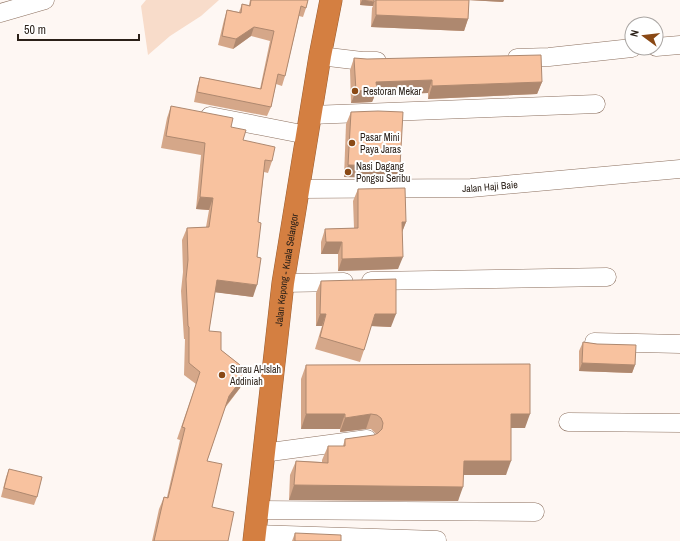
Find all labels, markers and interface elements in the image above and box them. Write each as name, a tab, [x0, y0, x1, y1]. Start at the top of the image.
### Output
scale bar	[18, 16, 139, 42]
north arrow	[624, 16, 664, 56]
text: 50 m	[24, 22, 46, 38]
text: N	[627, 28, 642, 38]
place label: Restoran Mekar	[363, 85, 422, 98]
marker: Restoran Mekar	[350, 86, 360, 96]
place label: Pasar Mini Paya Jaras	[360, 131, 401, 156]
marker: Pasar Mini Paya Jaras	[347, 138, 357, 148]
place label: Nasi Dagang Pongsu Seribu	[356, 160, 410, 185]
marker: Nasi Dagang Pongsu Seribu	[343, 167, 353, 177]
street label: Jalan Haji Baie	[462, 177, 519, 195]
street label: Jalan Kepong - Kuala Selangor	[272, 212, 301, 327]
place label: Surau Al-Islah Addiniah	[229, 363, 281, 388]
marker: Surau Al-Islah Addiniah	[217, 370, 227, 380]

